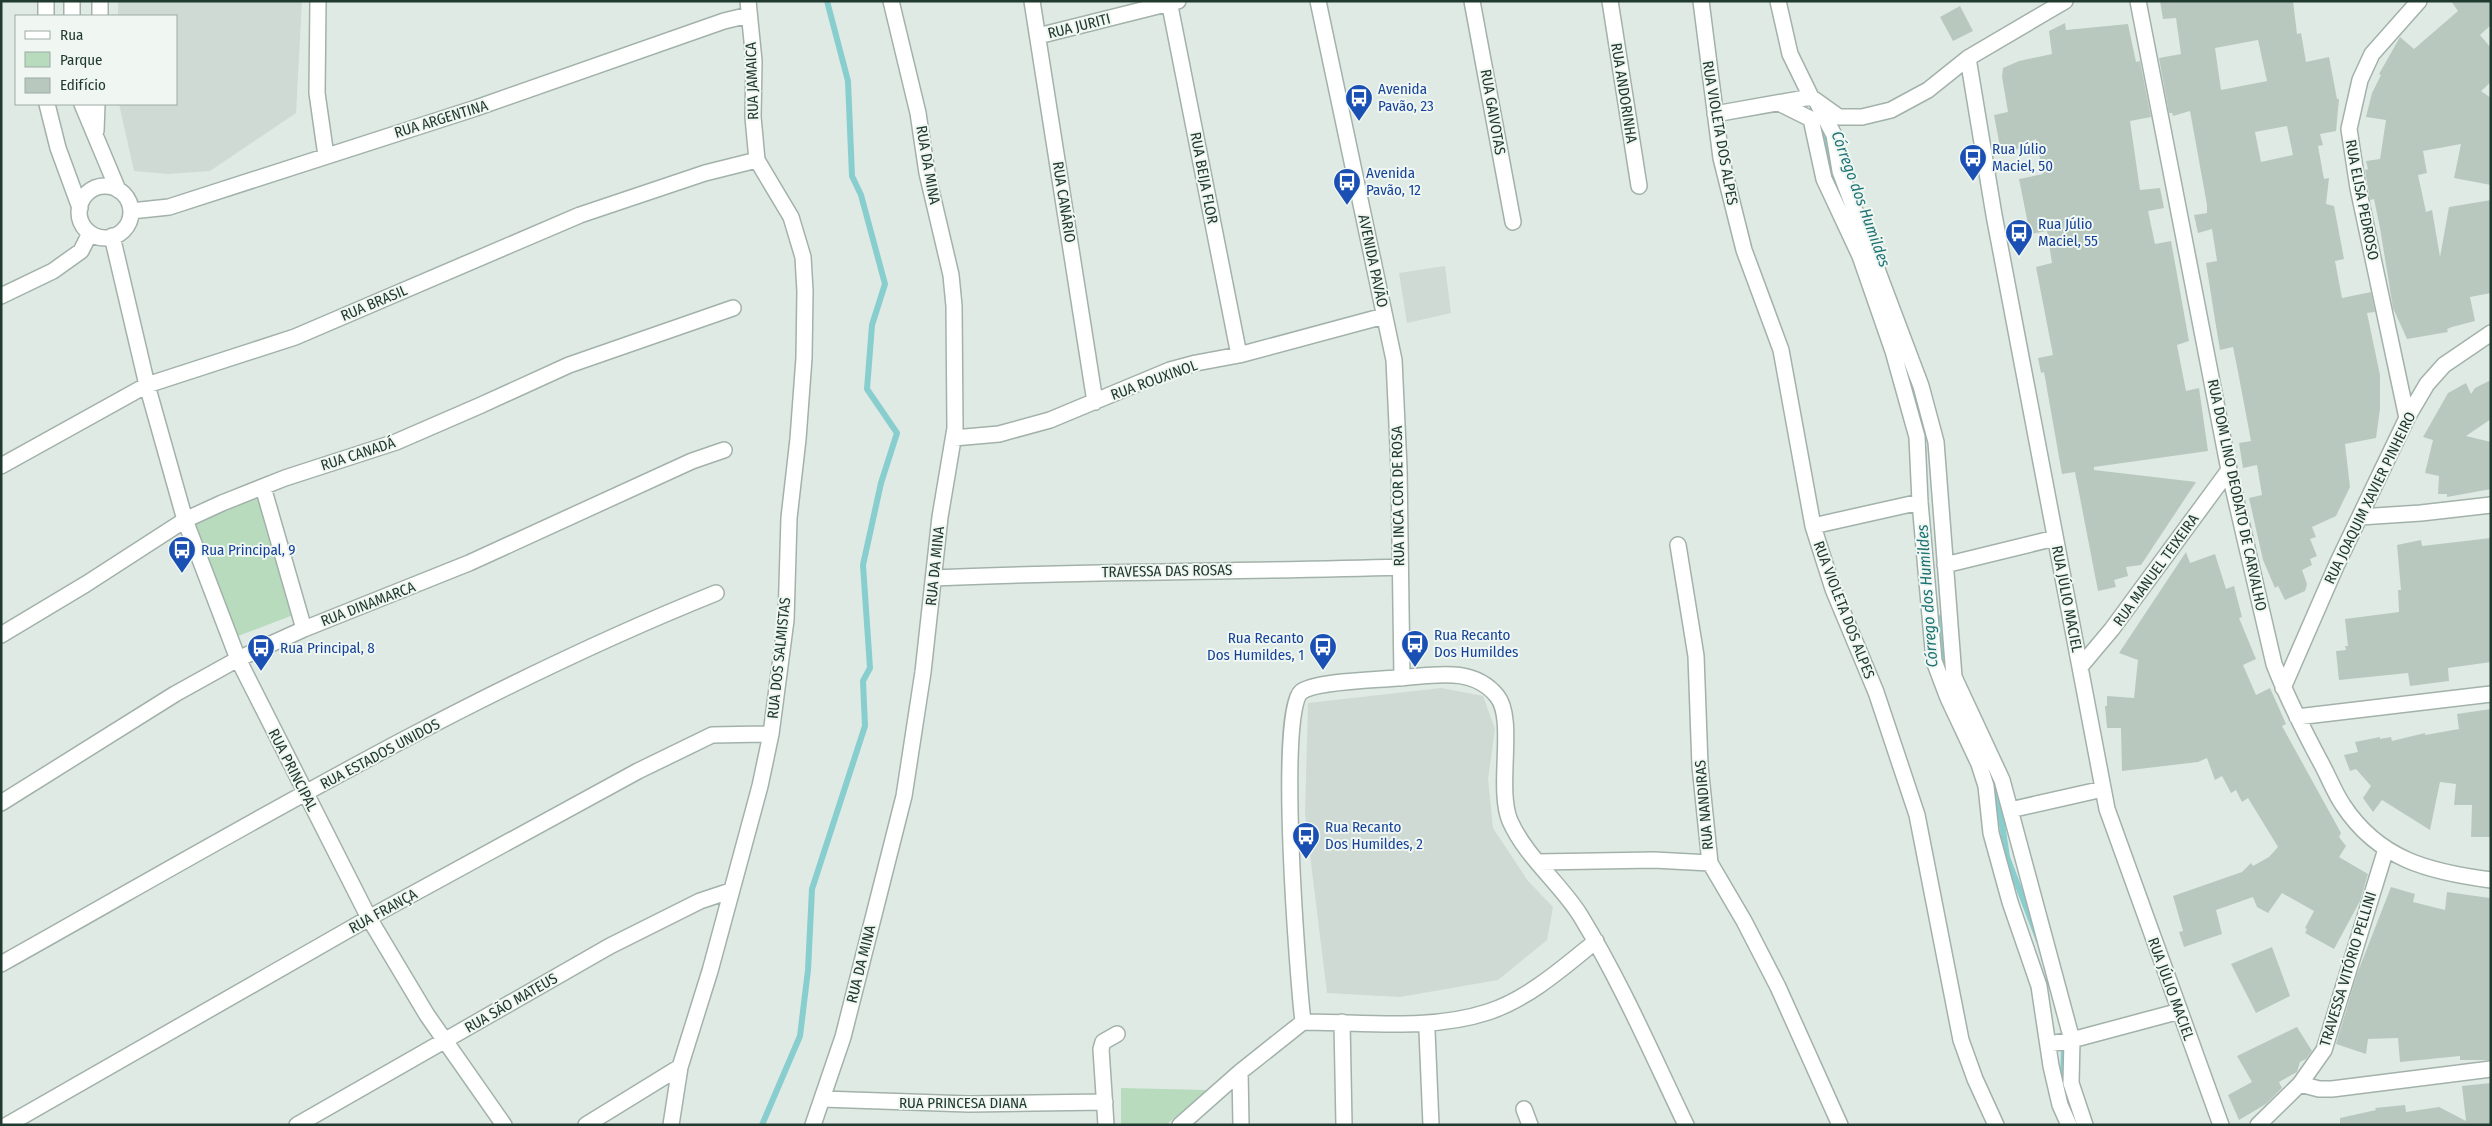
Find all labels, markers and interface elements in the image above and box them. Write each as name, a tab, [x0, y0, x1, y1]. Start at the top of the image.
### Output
street label: RUA JURITI	[1046, 10, 1112, 42]
legend	[15, 15, 178, 105]
text: Rua	[60, 26, 83, 44]
street label: RUA ANDORINHA	[1607, 41, 1641, 145]
street label: RUA JAMAICA	[742, 42, 762, 120]
text: Parque	[60, 51, 103, 69]
street label: RUA VIOLETA DOS ALPES	[1698, 59, 1742, 207]
street label: RUA GAIVOTAS	[1477, 68, 1509, 156]
text: Edifício	[60, 76, 106, 94]
place label: Avenida Pavão, 23	[1378, 80, 1434, 115]
bus stop icon: Avenida Pavão, 23	[1344, 83, 1374, 122]
street label: RUA ARGENTINA	[392, 96, 490, 142]
street label: RUA DA MINA	[912, 124, 944, 206]
water label: Córrego dos Humildes	[1828, 128, 1895, 270]
street label: RUA BEIJA FLOR	[1186, 131, 1222, 225]
street label: RUA ELISA PEDROSO	[2341, 138, 2383, 262]
place label: Rua Júlio Maciel, 50	[1992, 140, 2053, 175]
bus stop icon: Rua Júlio Maciel, 50	[1958, 143, 1988, 182]
street label: RUA CANÁRIO	[1049, 160, 1079, 244]
place label: Avenida Pavão, 12	[1366, 164, 1421, 199]
bus stop icon: Avenida Pavão, 12	[1332, 167, 1362, 206]
street label: AVENIDA PAVÃO	[1354, 213, 1392, 309]
place label: Rua Júlio Maciel, 55	[2038, 215, 2098, 250]
bus stop icon: Rua Júlio Maciel, 55	[2004, 218, 2034, 257]
street label: RUA BRASIL	[338, 281, 410, 325]
street label: RUA ROUXINOL	[1108, 356, 1200, 404]
street label: RUA DOM LINO DEODATO DE CARVALHO	[2204, 378, 2270, 612]
street label: RUA JOAQUIM XAVIER PINHEIRO	[2320, 409, 2420, 587]
street label: RUA INCA COR DE ROSA	[1388, 425, 1408, 566]
street label: RUA CANADÁ	[319, 433, 398, 474]
street label: RUA MANUEL TEIXEIRA	[2109, 510, 2203, 630]
water label: Córrego dos Humildes	[1913, 524, 1941, 668]
street label: RUA DA MINA	[922, 525, 948, 607]
bus stop icon: Rua Principal, 9	[167, 535, 197, 574]
street label: RUA VIOLETA DOS ALPES	[1809, 539, 1879, 681]
place label: Rua Principal, 9	[201, 541, 296, 559]
street label: RUA JÚLIO MACIEL	[2048, 544, 2086, 654]
street label: TRAVESSA DAS ROSAS	[1101, 561, 1233, 581]
street label: RUA DINAMARCA	[318, 578, 418, 630]
street label: RUA DOS SALMISTAS	[764, 596, 794, 720]
place label: Rua Recanto Dos Humildes	[1434, 626, 1519, 661]
place label: Rua Recanto Dos Humildes, 1	[1207, 629, 1304, 664]
bus stop icon: Rua Recanto Dos Humildes	[1400, 629, 1430, 668]
bus stop icon: Rua Recanto Dos Humildes, 1	[1308, 632, 1338, 671]
bus stop icon: Rua Principal, 8	[246, 633, 276, 672]
place label: Rua Principal, 8	[280, 639, 375, 657]
street label: RUA ESTADOS UNIDOS	[317, 715, 443, 793]
street label: RUA PRINCIPAL	[264, 726, 322, 815]
street label: RUA NANDIRAS	[1691, 759, 1717, 851]
place label: Rua Recanto Dos Humildes, 2	[1325, 818, 1423, 853]
bus stop icon: Rua Recanto Dos Humildes, 2	[1291, 821, 1321, 860]
street label: RUA FRANÇA	[346, 885, 420, 937]
street label: TRAVESSA VITÓRIO PELLINI	[2316, 889, 2380, 1049]
street label: RUA DA MINA	[843, 923, 879, 1005]
street label: RUA JÚLIO MACIEL	[2144, 935, 2198, 1043]
street label: RUA SÃO MATEUS	[461, 969, 561, 1037]
street label: RUA PRINCESA DIANA	[899, 1094, 1027, 1112]

